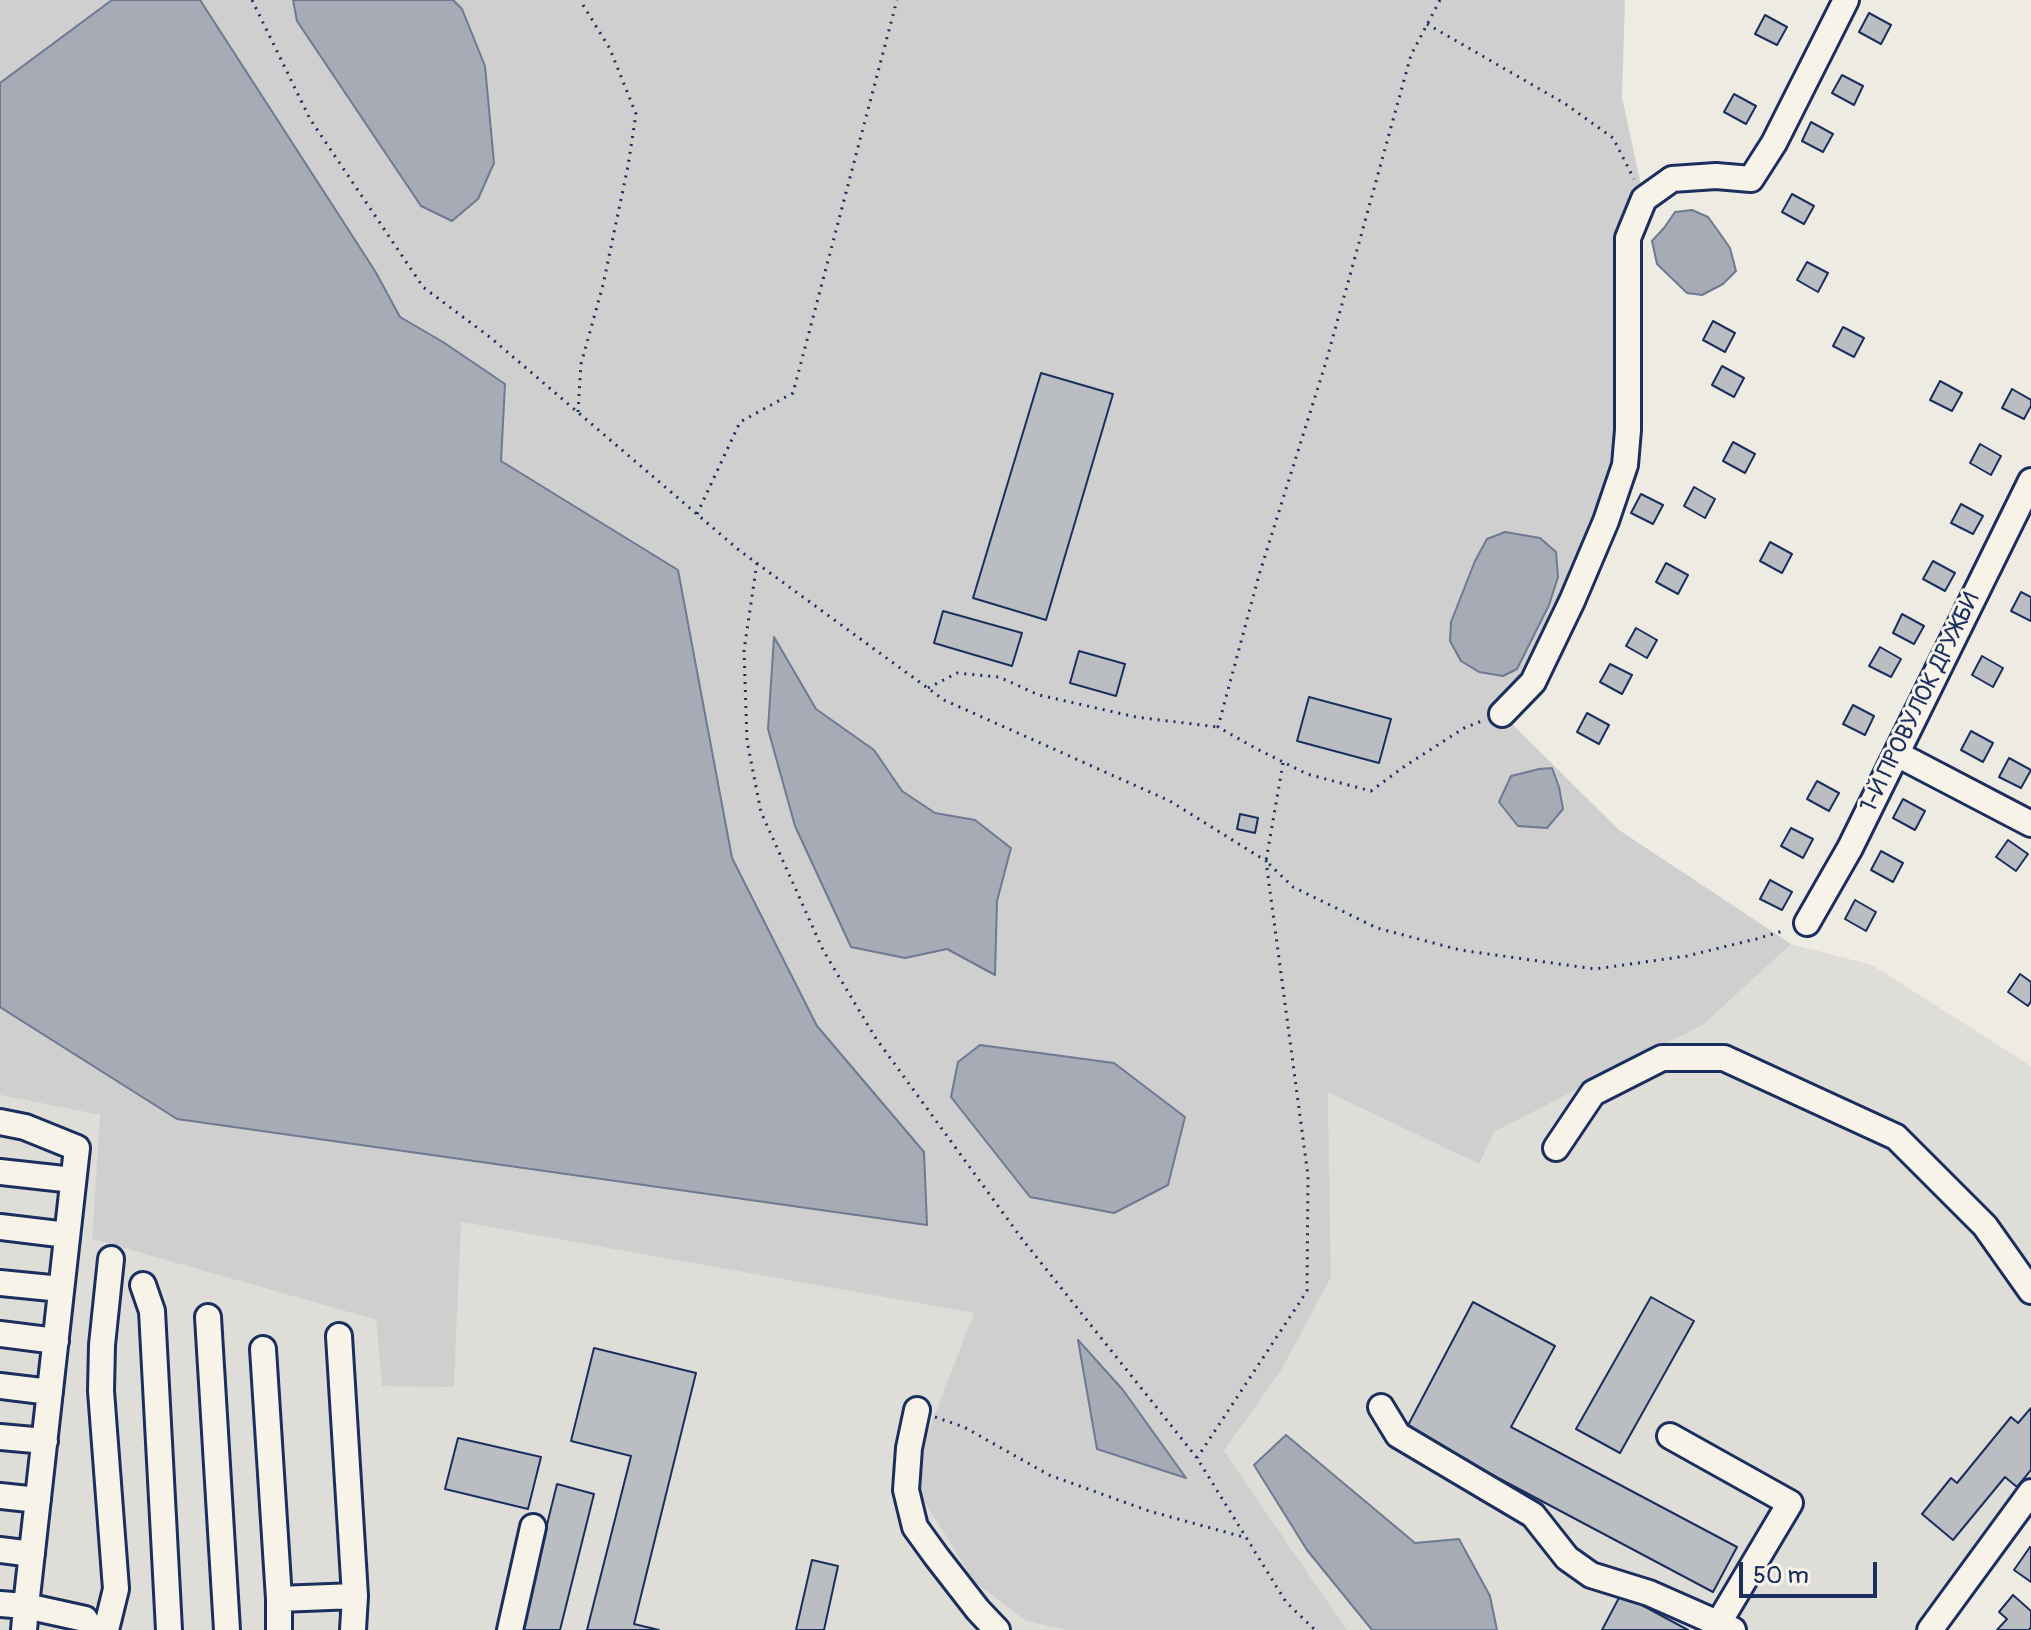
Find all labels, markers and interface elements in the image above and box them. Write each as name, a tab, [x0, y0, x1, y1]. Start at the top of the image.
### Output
street label: 1-Й ПРОВУЛОК ДРУЖБИ	[1855, 588, 1987, 818]
scale bar	[1743, 1546, 1881, 1596]
text: 50 m	[1753, 1561, 1809, 1590]

